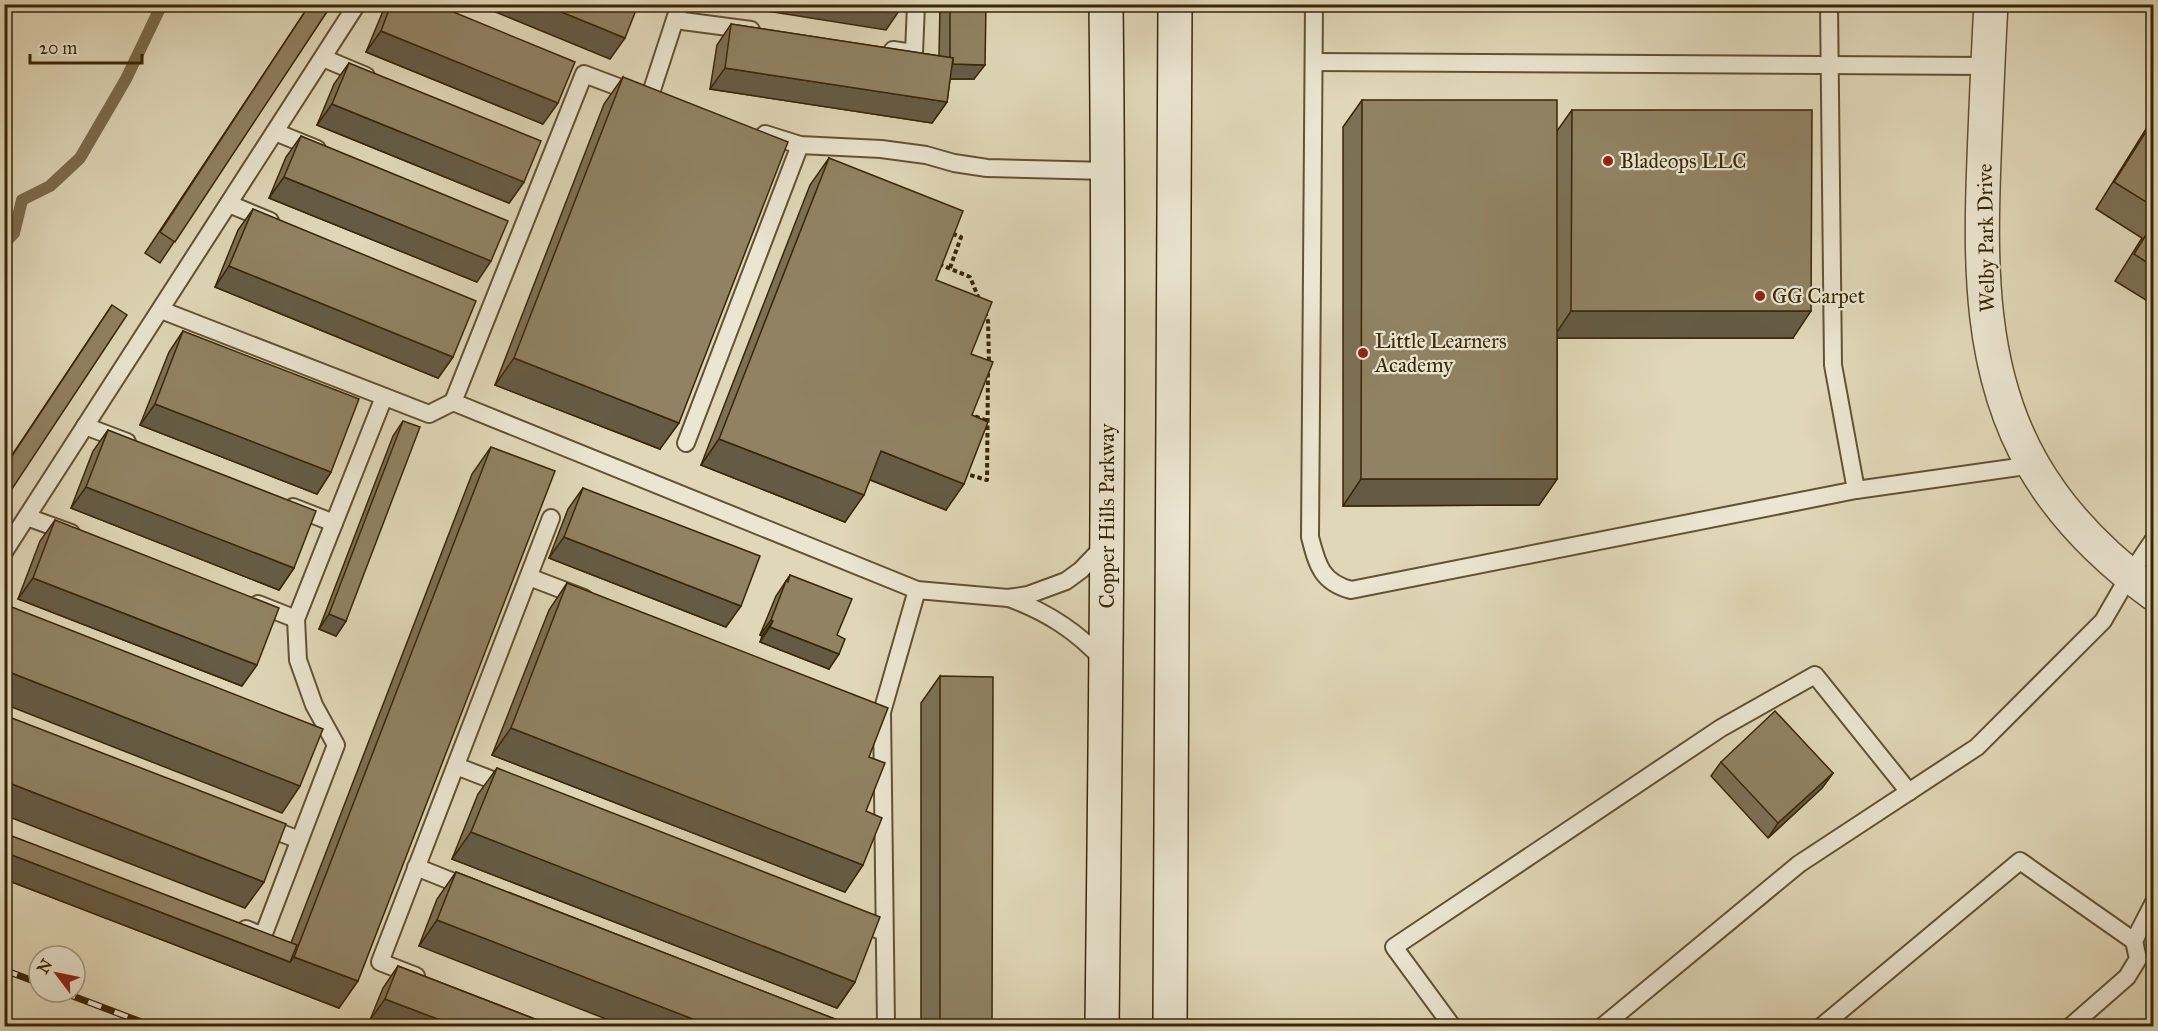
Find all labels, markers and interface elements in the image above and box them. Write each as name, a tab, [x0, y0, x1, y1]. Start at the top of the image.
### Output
scale bar	[30, 27, 142, 65]
text: 20 m	[39, 37, 77, 59]
place label: Bladeops LLC	[1620, 148, 1747, 174]
marker: Bladeops LLC	[1601, 154, 1615, 168]
street label: Welby Park Drive	[1972, 163, 2000, 313]
place label: GG Carpet	[1772, 283, 1866, 309]
marker: GG Carpet	[1753, 289, 1767, 303]
place label: Little Learners Academy	[1374, 328, 1507, 378]
marker: Little Learners Academy	[1356, 346, 1370, 360]
street label: Copper Hills Parkway	[1094, 422, 1120, 608]
north arrow	[27, 944, 87, 1004]
text: N	[33, 955, 57, 977]

